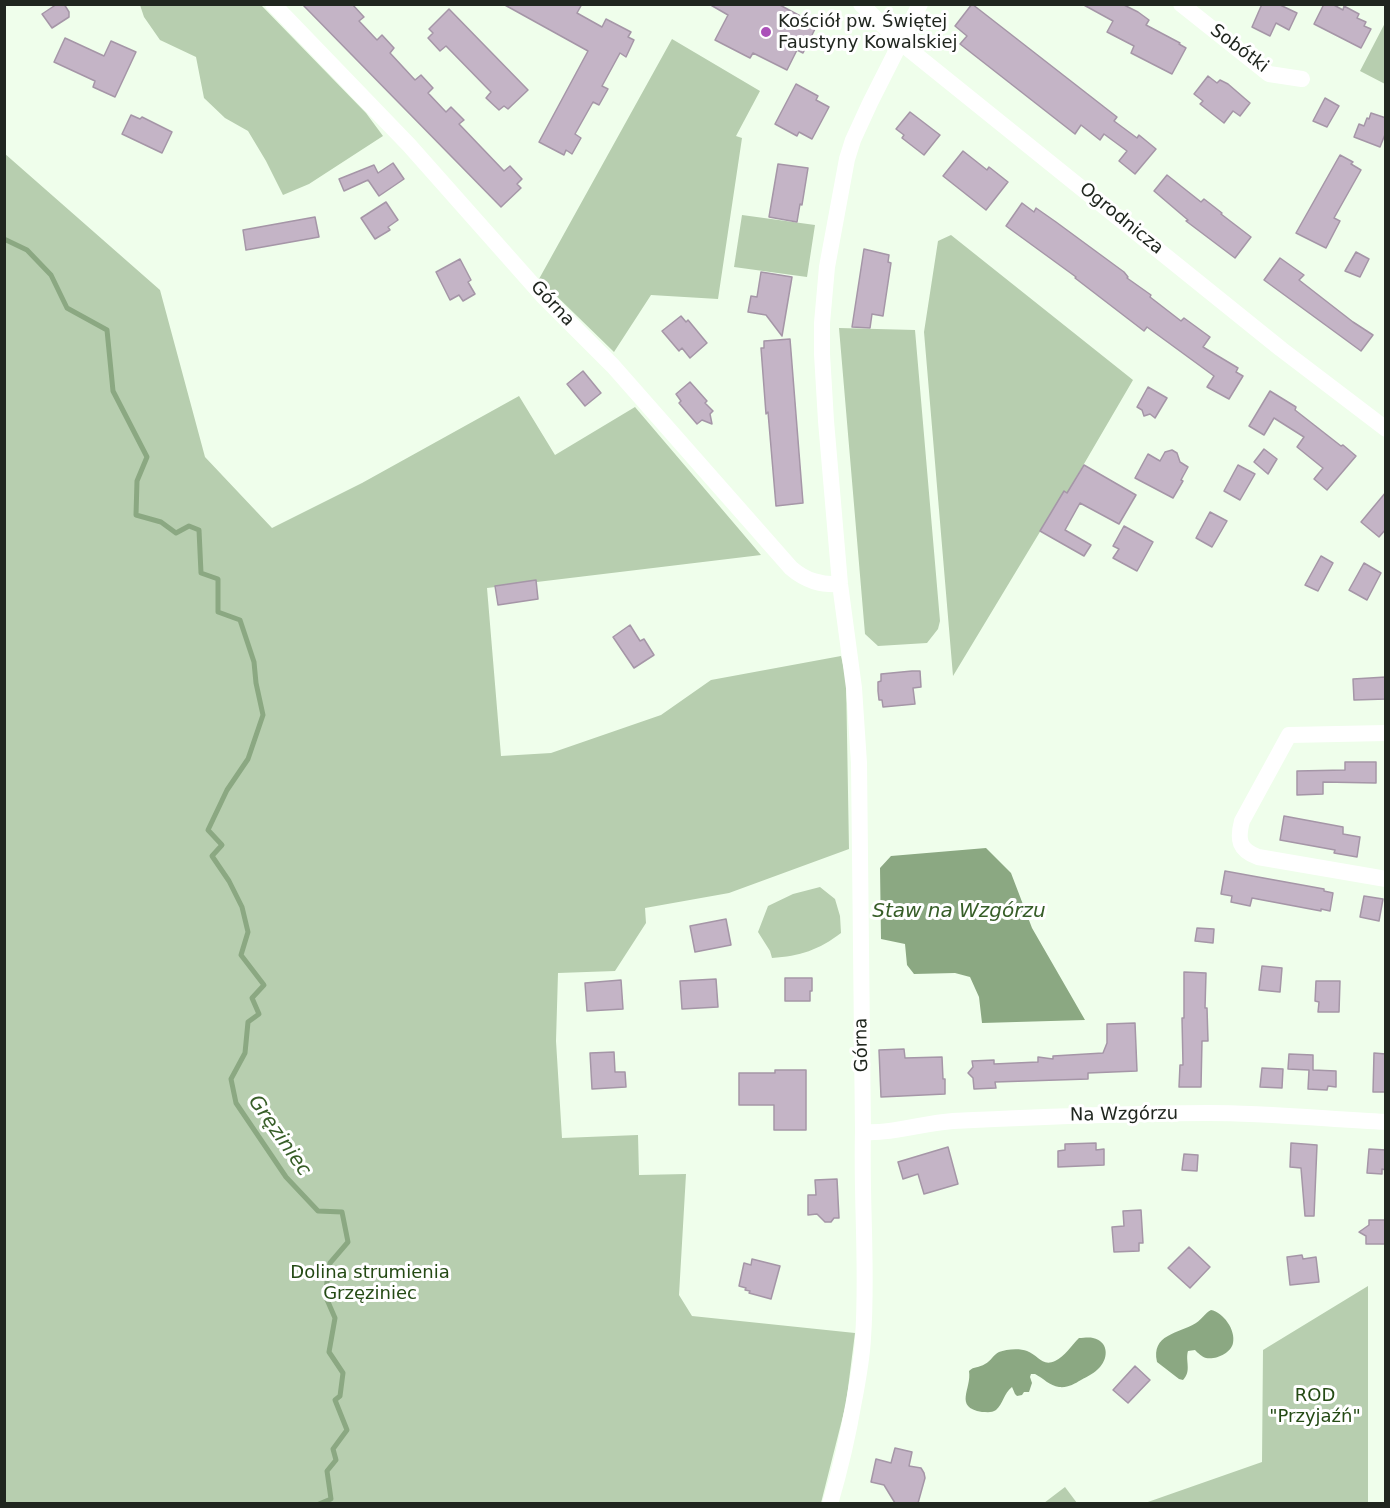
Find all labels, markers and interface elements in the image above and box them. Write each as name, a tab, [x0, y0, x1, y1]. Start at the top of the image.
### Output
place label: Kościół pw. Świętej Faustyny Kowalskiej	[778, 11, 958, 54]
street label: Sobótki	[1206, 20, 1272, 78]
marker: Kościół pw. Świętej Faustyny Kowalskiej	[759, 25, 773, 39]
street label: Ogrodnicza	[1075, 179, 1167, 259]
street label: Górna	[526, 277, 578, 331]
water label: Staw na Wzgórzu	[872, 900, 1046, 924]
street label: Górna	[851, 1018, 873, 1072]
water label: Gręziniec	[242, 1091, 316, 1181]
street label: Na Wzgórzu	[1070, 1103, 1178, 1127]
park label: Dolina strumienia Grzęziniec	[290, 1262, 450, 1304]
park label: ROD "Przyjaźń"	[1269, 1385, 1361, 1428]

